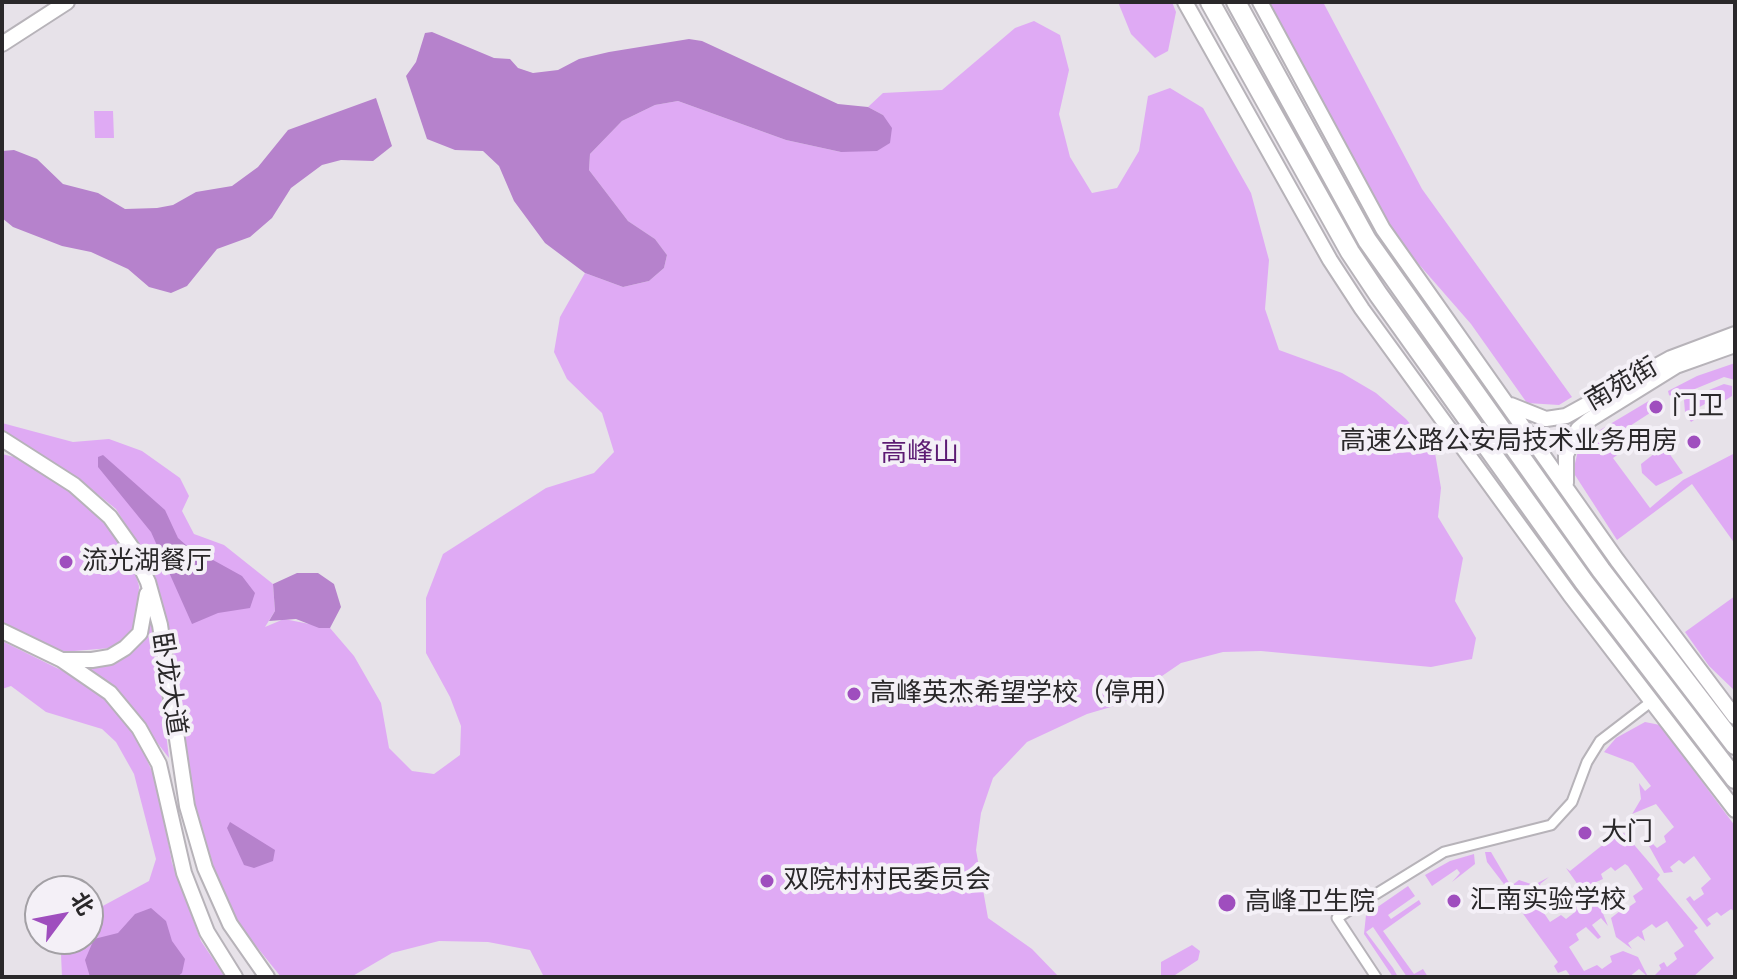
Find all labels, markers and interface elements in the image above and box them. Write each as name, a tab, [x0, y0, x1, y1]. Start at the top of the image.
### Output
street label: 南苑街	[1580, 352, 1664, 418]
place label: 门卫	[1672, 391, 1724, 423]
marker: 门卫	[1647, 398, 1665, 416]
place label: 高速公路公安局技术业务用房	[1340, 426, 1678, 458]
marker: 高速公路公安局技术业务用房	[1685, 433, 1703, 451]
park label: 高峰山	[881, 438, 959, 470]
place label: 流光湖餐厅	[82, 546, 212, 578]
marker: 流光湖餐厅	[57, 553, 75, 571]
street label: 卧龙大道	[144, 630, 192, 738]
place label: 高峰英杰希望学校（停用）	[870, 678, 1182, 710]
marker: 高峰英杰希望学校（停用）	[845, 685, 863, 703]
place label: 大门	[1601, 817, 1653, 849]
marker: 大门	[1576, 824, 1594, 842]
place label: 双院村村民委员会	[783, 865, 991, 897]
marker: 双院村村民委员会	[758, 872, 776, 890]
north arrow	[24, 875, 104, 955]
place label: 汇南实验学校	[1470, 885, 1626, 917]
text: 北	[64, 886, 101, 921]
place label: 高峰卫生院	[1245, 887, 1375, 919]
marker: 高峰卫生院	[1216, 892, 1238, 914]
marker: 汇南实验学校	[1445, 892, 1463, 910]

